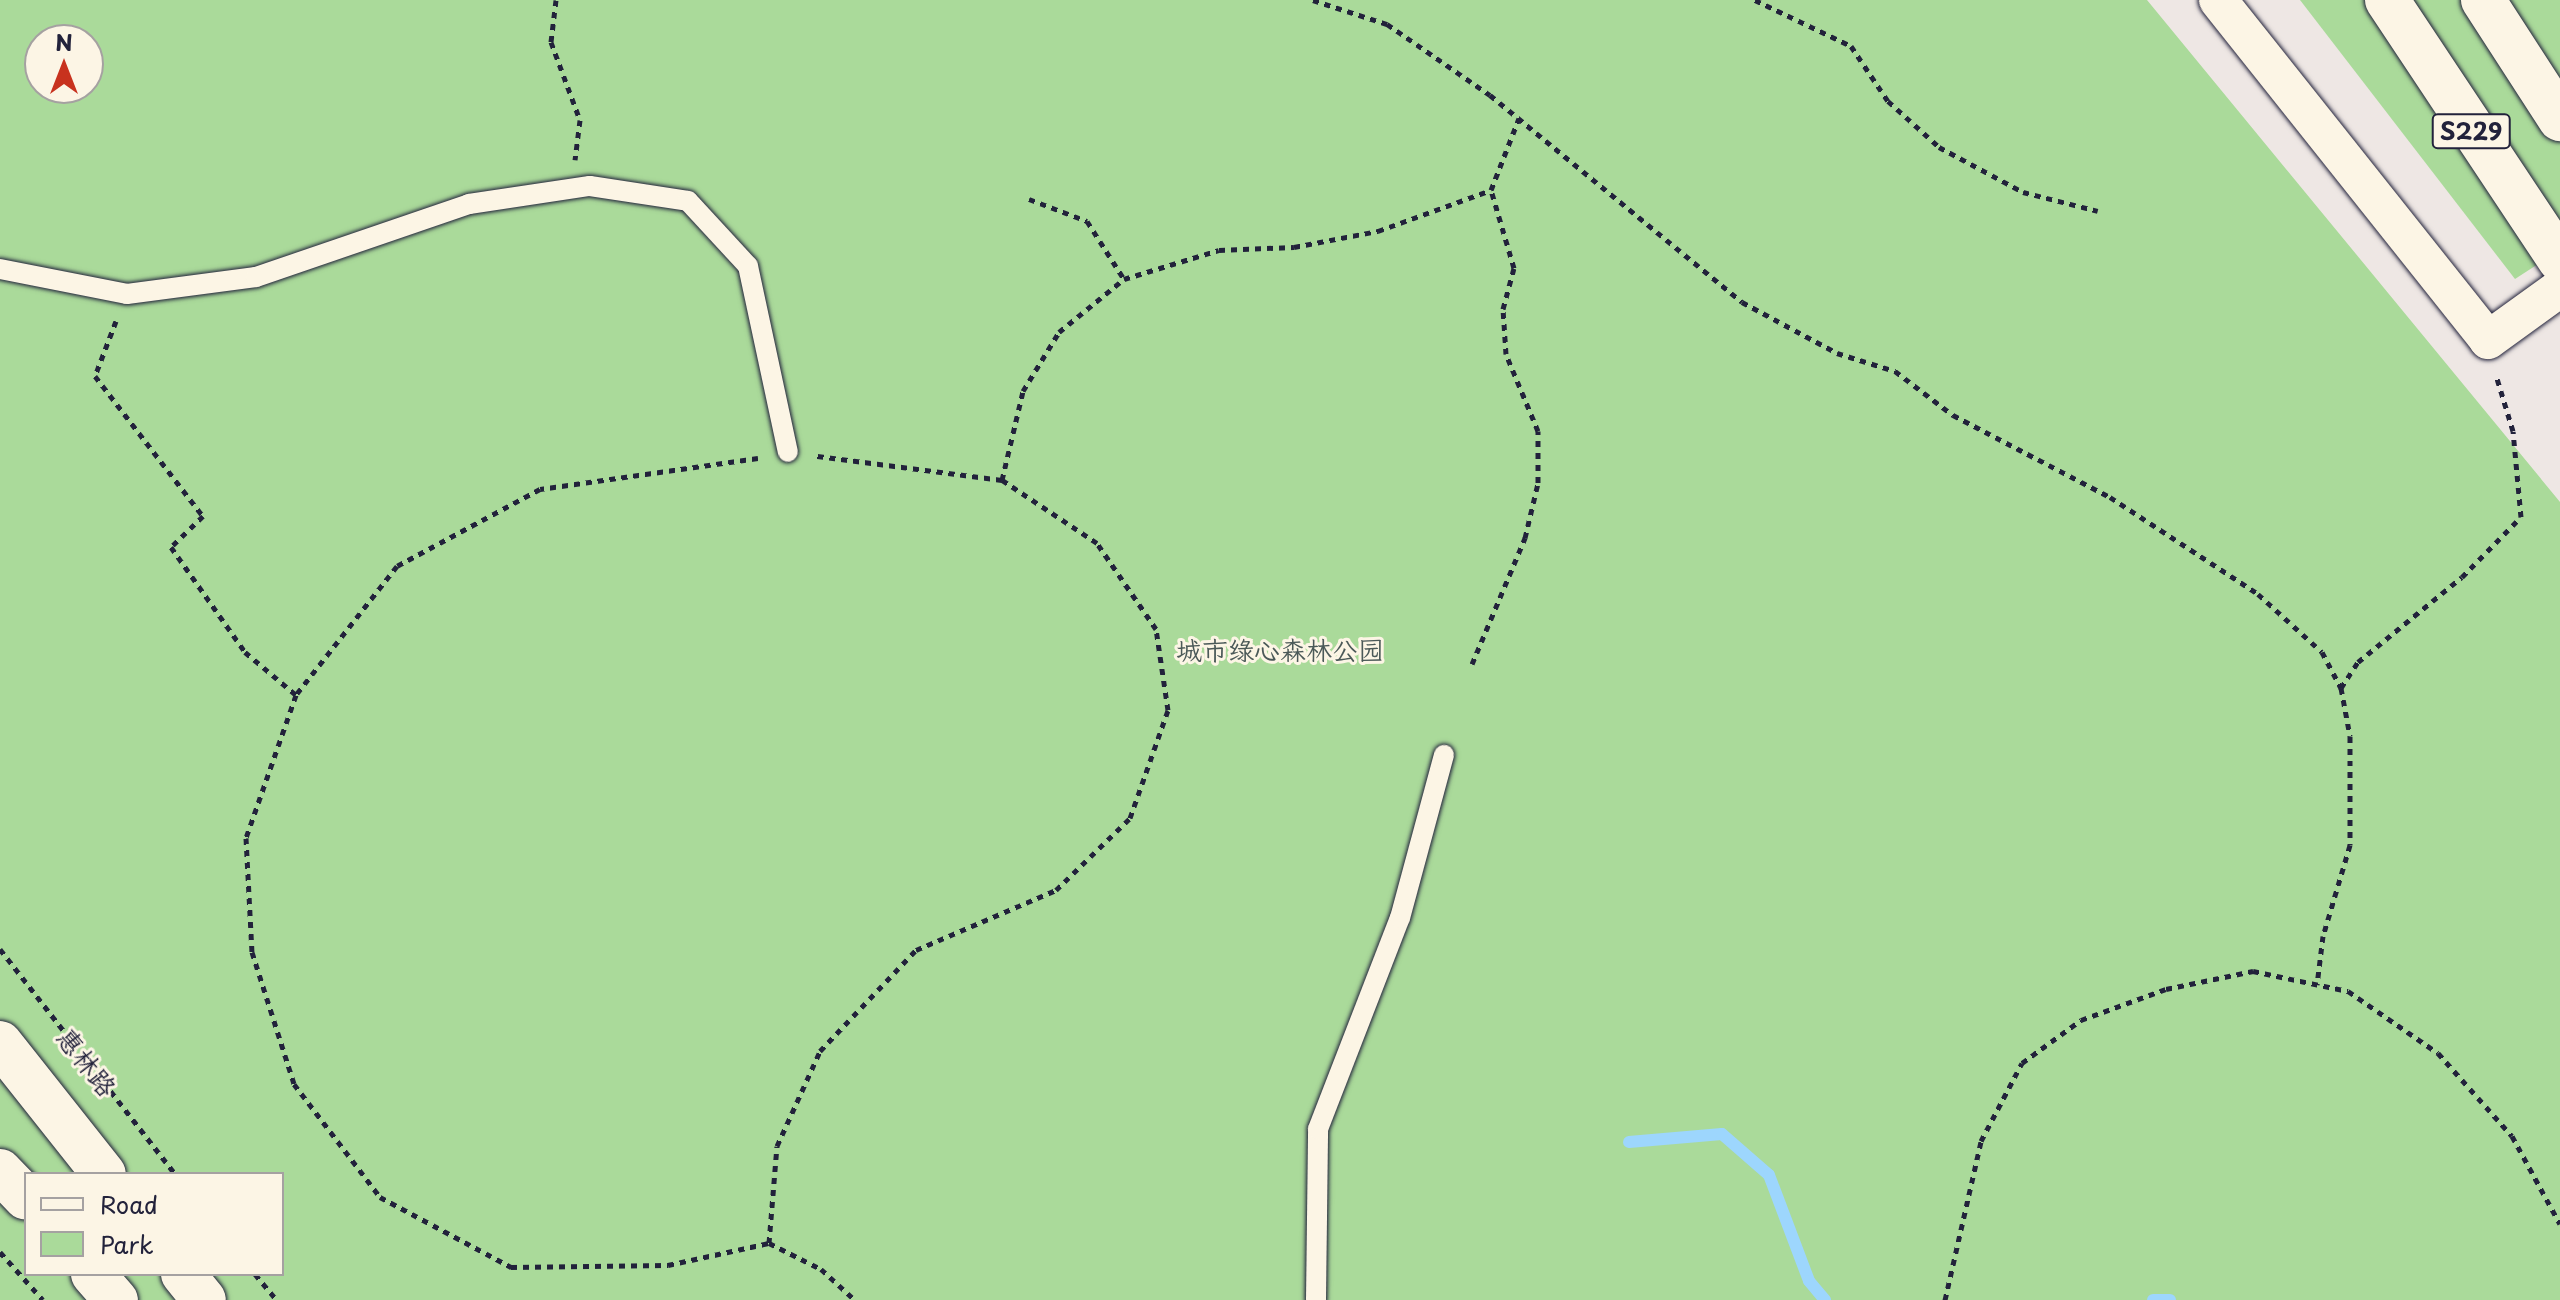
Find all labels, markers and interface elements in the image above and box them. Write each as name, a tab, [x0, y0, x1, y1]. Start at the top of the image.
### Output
north arrow	[24, 24, 104, 104]
text: N	[55, 25, 73, 58]
road number: S229	[2431, 111, 2511, 151]
park label: 城市绿心森林公园	[1176, 634, 1384, 666]
street label: 惠林路	[51, 1022, 123, 1102]
legend	[24, 1172, 284, 1276]
text: Road	[100, 1186, 158, 1222]
text: Park	[100, 1226, 154, 1262]

